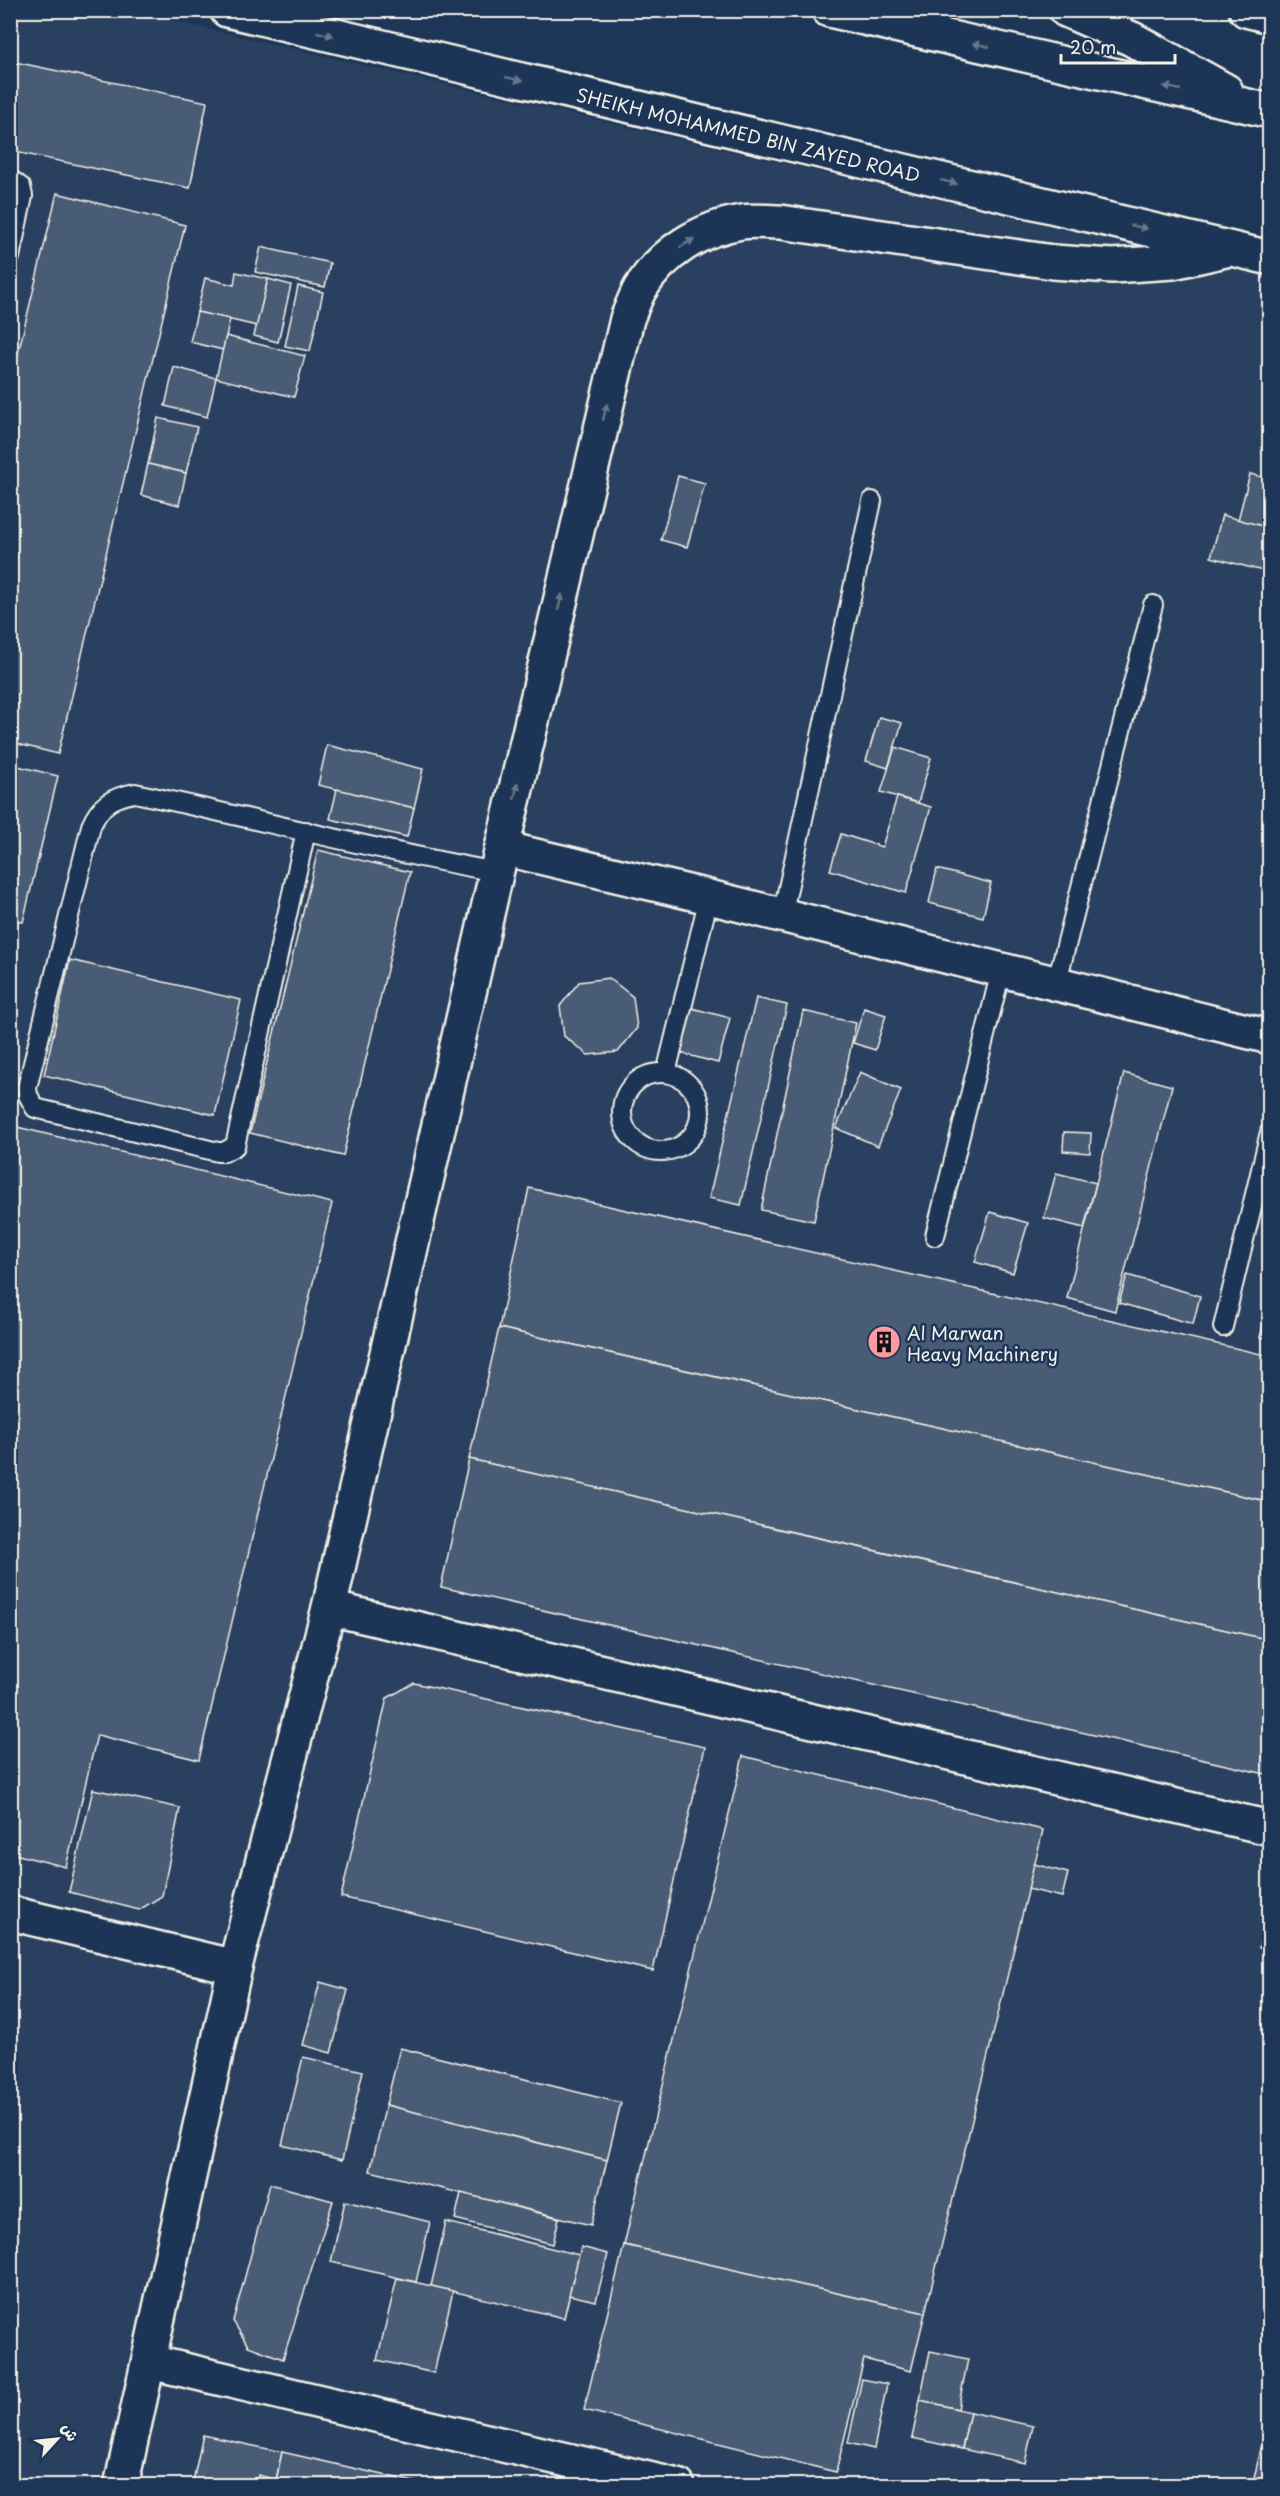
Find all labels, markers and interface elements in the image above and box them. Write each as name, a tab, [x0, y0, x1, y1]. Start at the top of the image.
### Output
scale bar	[1061, 27, 1175, 65]
one-way arrow	[315, 29, 334, 39]
text: 20 m	[1070, 33, 1116, 60]
one-way arrow	[972, 40, 991, 50]
one-way arrow	[505, 74, 523, 84]
street label: SHEIKH MOHAMMED BIN ZAYED ROAD	[574, 80, 923, 188]
one-way arrow	[1162, 83, 1181, 93]
one-way arrow	[940, 178, 958, 188]
one-way arrow	[1130, 223, 1148, 233]
one-way arrow	[679, 237, 696, 248]
one-way arrow	[600, 403, 610, 421]
one-way arrow	[556, 592, 566, 611]
one-way arrow	[511, 782, 521, 801]
place label: Al Marwan Heavy Machinery	[907, 1319, 1058, 1367]
building icon: Al Marwan Heavy Machinery	[866, 1324, 902, 1360]
north arrow	[27, 2409, 87, 2469]
text: ش	[57, 2418, 86, 2445]

